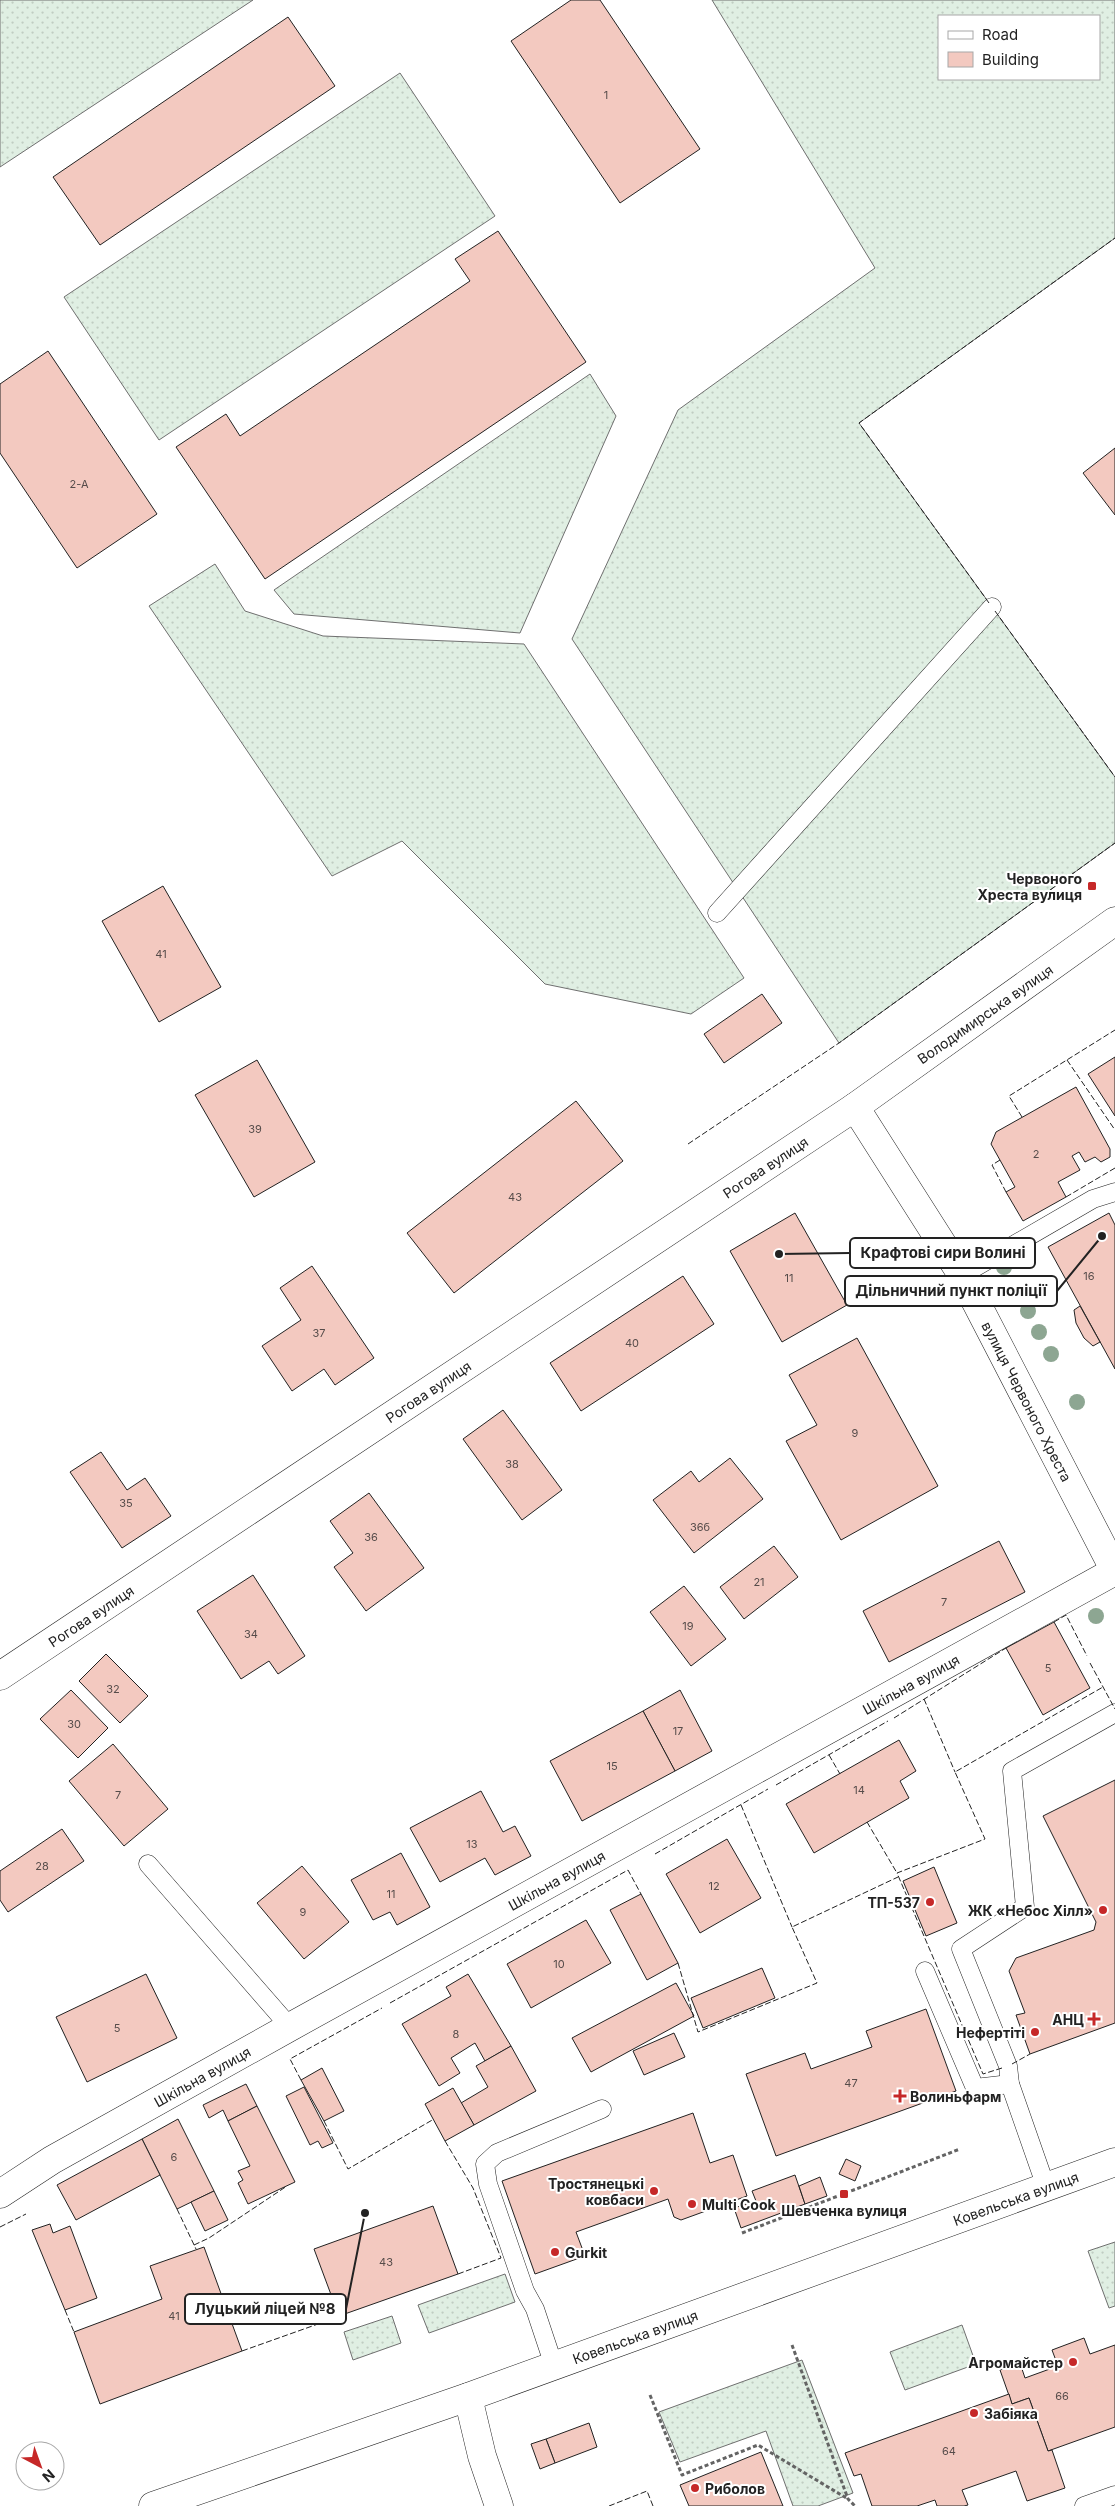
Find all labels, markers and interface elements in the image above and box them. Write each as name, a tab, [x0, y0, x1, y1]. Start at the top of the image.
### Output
legend	[938, 15, 1100, 80]
text: Road	[982, 25, 1018, 44]
text: Building	[982, 50, 1039, 69]
house number: 1	[604, 88, 608, 102]
house number: 2-А	[70, 477, 89, 491]
place label: Червоного Хреста вулиця	[978, 870, 1082, 903]
marker: Червоного Хреста вулиця	[1086, 880, 1098, 892]
house number: 41	[155, 947, 167, 961]
street label: Володимирська вулиця	[914, 961, 1056, 1067]
house number: 39	[248, 1122, 262, 1136]
street label: Рогова вулиця	[719, 1132, 811, 1201]
house number: 2	[1033, 1147, 1039, 1161]
house number: 43	[508, 1190, 522, 1204]
callout: Крафтові сири Волині	[850, 1238, 1035, 1268]
text: Крафтові сири Волині	[860, 1243, 1026, 1262]
house number: 16	[1083, 1269, 1095, 1283]
house number: 11	[785, 1271, 793, 1285]
callout: Дільничний пункт поліції	[845, 1276, 1057, 1306]
text: Дільничний пункт поліції	[855, 1281, 1048, 1300]
street label: вулиця Червоного Хреста	[979, 1318, 1076, 1484]
house number: 37	[312, 1326, 326, 1340]
house number: 40	[625, 1336, 639, 1350]
street label: Рогова вулиця	[382, 1357, 474, 1426]
house number: 9	[852, 1426, 859, 1440]
house number: 38	[505, 1457, 519, 1471]
house number: 35	[119, 1496, 133, 1510]
house number: 36б	[690, 1520, 710, 1534]
house number: 36	[364, 1530, 378, 1544]
house number: 21	[753, 1575, 765, 1589]
street label: Рогова вулиця	[45, 1581, 137, 1650]
house number: 7	[941, 1595, 947, 1609]
house number: 19	[682, 1619, 694, 1633]
house number: 34	[244, 1627, 258, 1641]
street label: Шкільна вулиця	[859, 1650, 962, 1717]
house number: 5	[1045, 1661, 1052, 1675]
house number: 32	[106, 1682, 120, 1696]
house number: 30	[67, 1717, 81, 1731]
house number: 17	[673, 1724, 683, 1738]
house number: 15	[606, 1759, 618, 1773]
house number: 14	[853, 1783, 865, 1797]
house number: 7	[115, 1788, 121, 1802]
house number: 13	[466, 1837, 478, 1851]
street label: Шкільна вулиця	[505, 1846, 608, 1913]
house number: 28	[35, 1859, 49, 1873]
house number: 12	[708, 1879, 720, 1893]
house number: 11	[387, 1887, 395, 1901]
place label: ТП-537	[868, 1894, 920, 1911]
marker: ТП-537	[924, 1896, 936, 1908]
place label: ЖК «Небос Хілл»	[968, 1902, 1093, 1919]
marker: ЖК «Небос Хілл»	[1097, 1904, 1109, 1916]
house number: 9	[300, 1905, 307, 1919]
house number: 10	[553, 1957, 565, 1971]
place label: АНЦ	[1052, 2011, 1084, 2028]
marker: АНЦ	[1088, 2013, 1100, 2025]
house number: 5	[114, 2021, 121, 2035]
place label: Нефертіті	[956, 2024, 1025, 2041]
marker: Нефертіті	[1029, 2026, 1041, 2038]
house number: 8	[453, 2027, 460, 2041]
street label: Шкільна вулиця	[151, 2042, 253, 2110]
house number: 47	[844, 2076, 858, 2090]
place label: Волиньфарм	[910, 2088, 1001, 2105]
marker: Волиньфарм	[894, 2090, 906, 2102]
house number: 6	[171, 2150, 178, 2164]
street label: Ковельська вулиця	[951, 2168, 1081, 2229]
place label: Тростянецькі ковбаси	[548, 2175, 644, 2208]
marker: Тростянецькі ковбаси	[648, 2185, 660, 2197]
marker: Шевченка вулиця	[838, 2188, 850, 2200]
place label: Multi Cook	[702, 2196, 777, 2213]
marker: Multi Cook	[686, 2198, 698, 2210]
place label: Шевченка вулиця	[781, 2202, 907, 2219]
place label: Gurkit	[565, 2244, 607, 2261]
marker: Gurkit	[549, 2246, 561, 2258]
house number: 43	[379, 2255, 393, 2269]
callout: Луцький ліцей №8	[185, 2294, 346, 2324]
text: Луцький ліцей №8	[194, 2299, 336, 2318]
street label: Ковельська вулиця	[570, 2306, 700, 2367]
house number: 41	[168, 2309, 180, 2323]
place label: Агромайстер	[968, 2354, 1063, 2371]
marker: Агромайстер	[1067, 2356, 1079, 2368]
house number: 66	[1055, 2389, 1069, 2403]
place label: Забіяка	[984, 2405, 1038, 2422]
marker: Забіяка	[968, 2407, 980, 2419]
north arrow	[15, 2441, 65, 2491]
house number: 64	[942, 2444, 956, 2458]
text: N	[39, 2466, 58, 2486]
place label: Риболов	[705, 2480, 765, 2497]
marker: Риболов	[689, 2482, 701, 2494]

